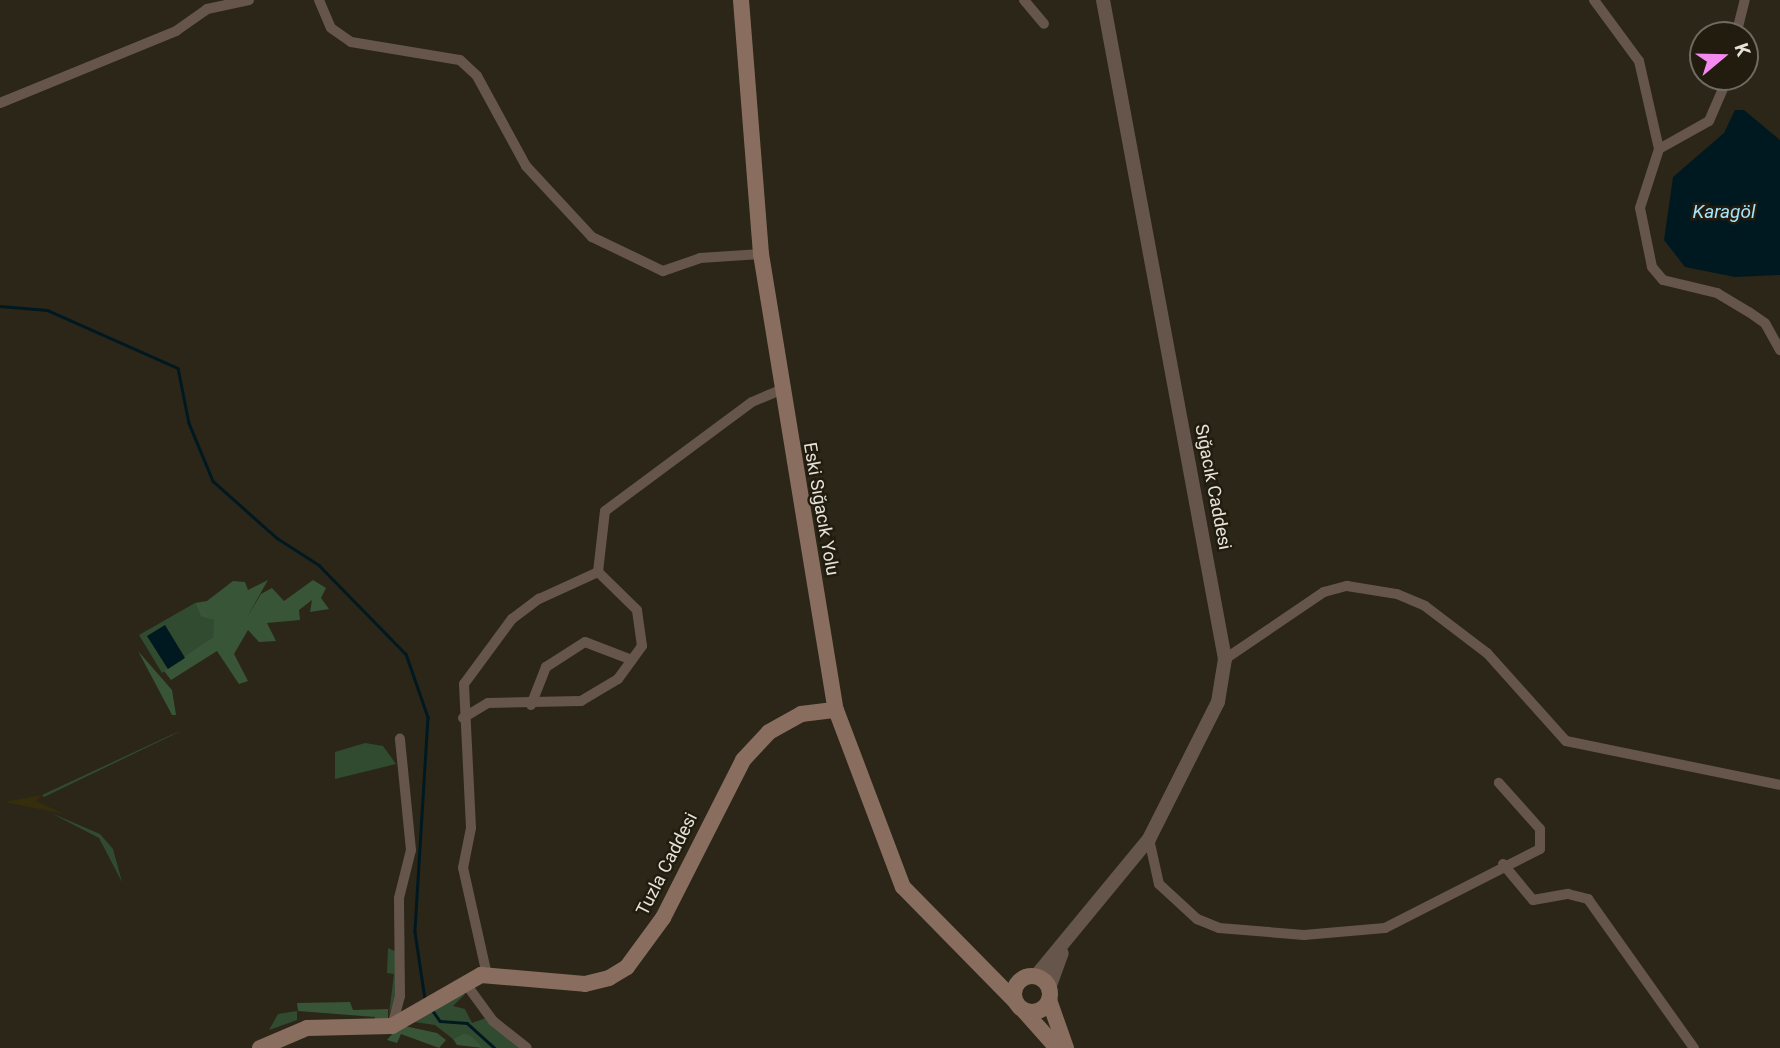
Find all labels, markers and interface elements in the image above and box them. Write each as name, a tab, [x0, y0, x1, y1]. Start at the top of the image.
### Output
north arrow	[1689, 21, 1759, 91]
text: K	[1730, 40, 1755, 59]
water label: Karagöl	[1693, 201, 1755, 223]
street label: Sığacık Caddesi	[1190, 422, 1236, 552]
street label: Eski Sığacık Yolu	[799, 441, 843, 577]
street label: Tuzla Caddesi	[632, 809, 702, 919]

